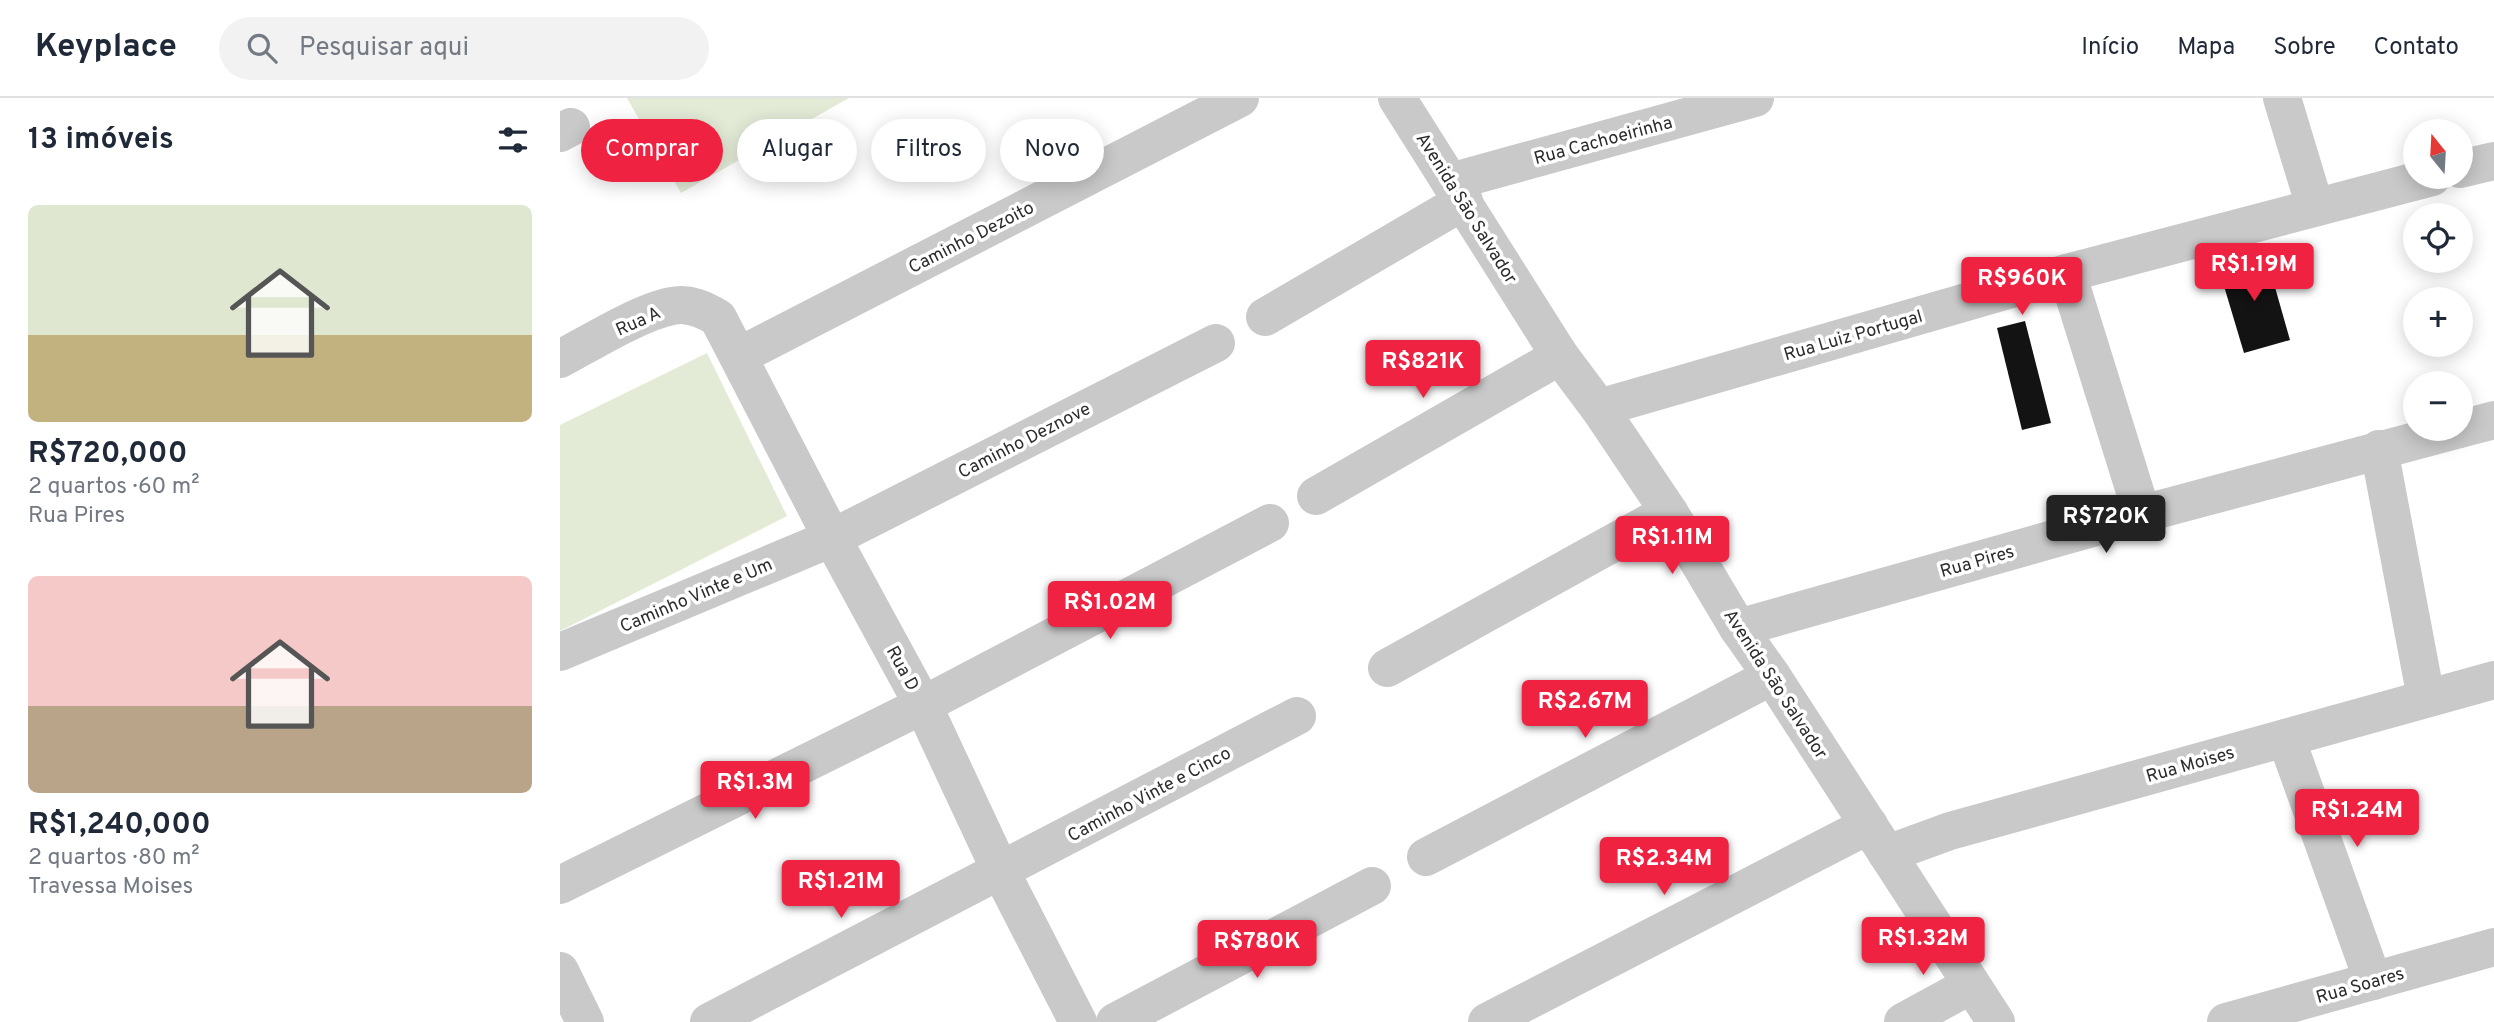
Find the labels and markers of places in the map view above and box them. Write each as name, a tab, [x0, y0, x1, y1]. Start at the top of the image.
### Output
pin: R$1.19M	[2189, 244, 2319, 303]
pin: R$960K	[1965, 258, 2079, 317]
pin: R$821K	[1366, 341, 1480, 400]
pin: R$720K	[2049, 496, 2163, 555]
pin: R$1.11M	[1607, 517, 1737, 576]
pin: R$1.02M	[1045, 582, 1175, 641]
pin: R$2.67M	[1520, 680, 1650, 740]
pin: R$1.3M	[698, 762, 812, 821]
pin: R$1.24M	[2292, 790, 2422, 849]
pin: R$2.34M	[1599, 838, 1729, 897]
pin: R$1.21M	[776, 860, 906, 920]
pin: R$1.32M	[1858, 918, 1988, 977]
pin: R$780K	[1200, 920, 1314, 980]

